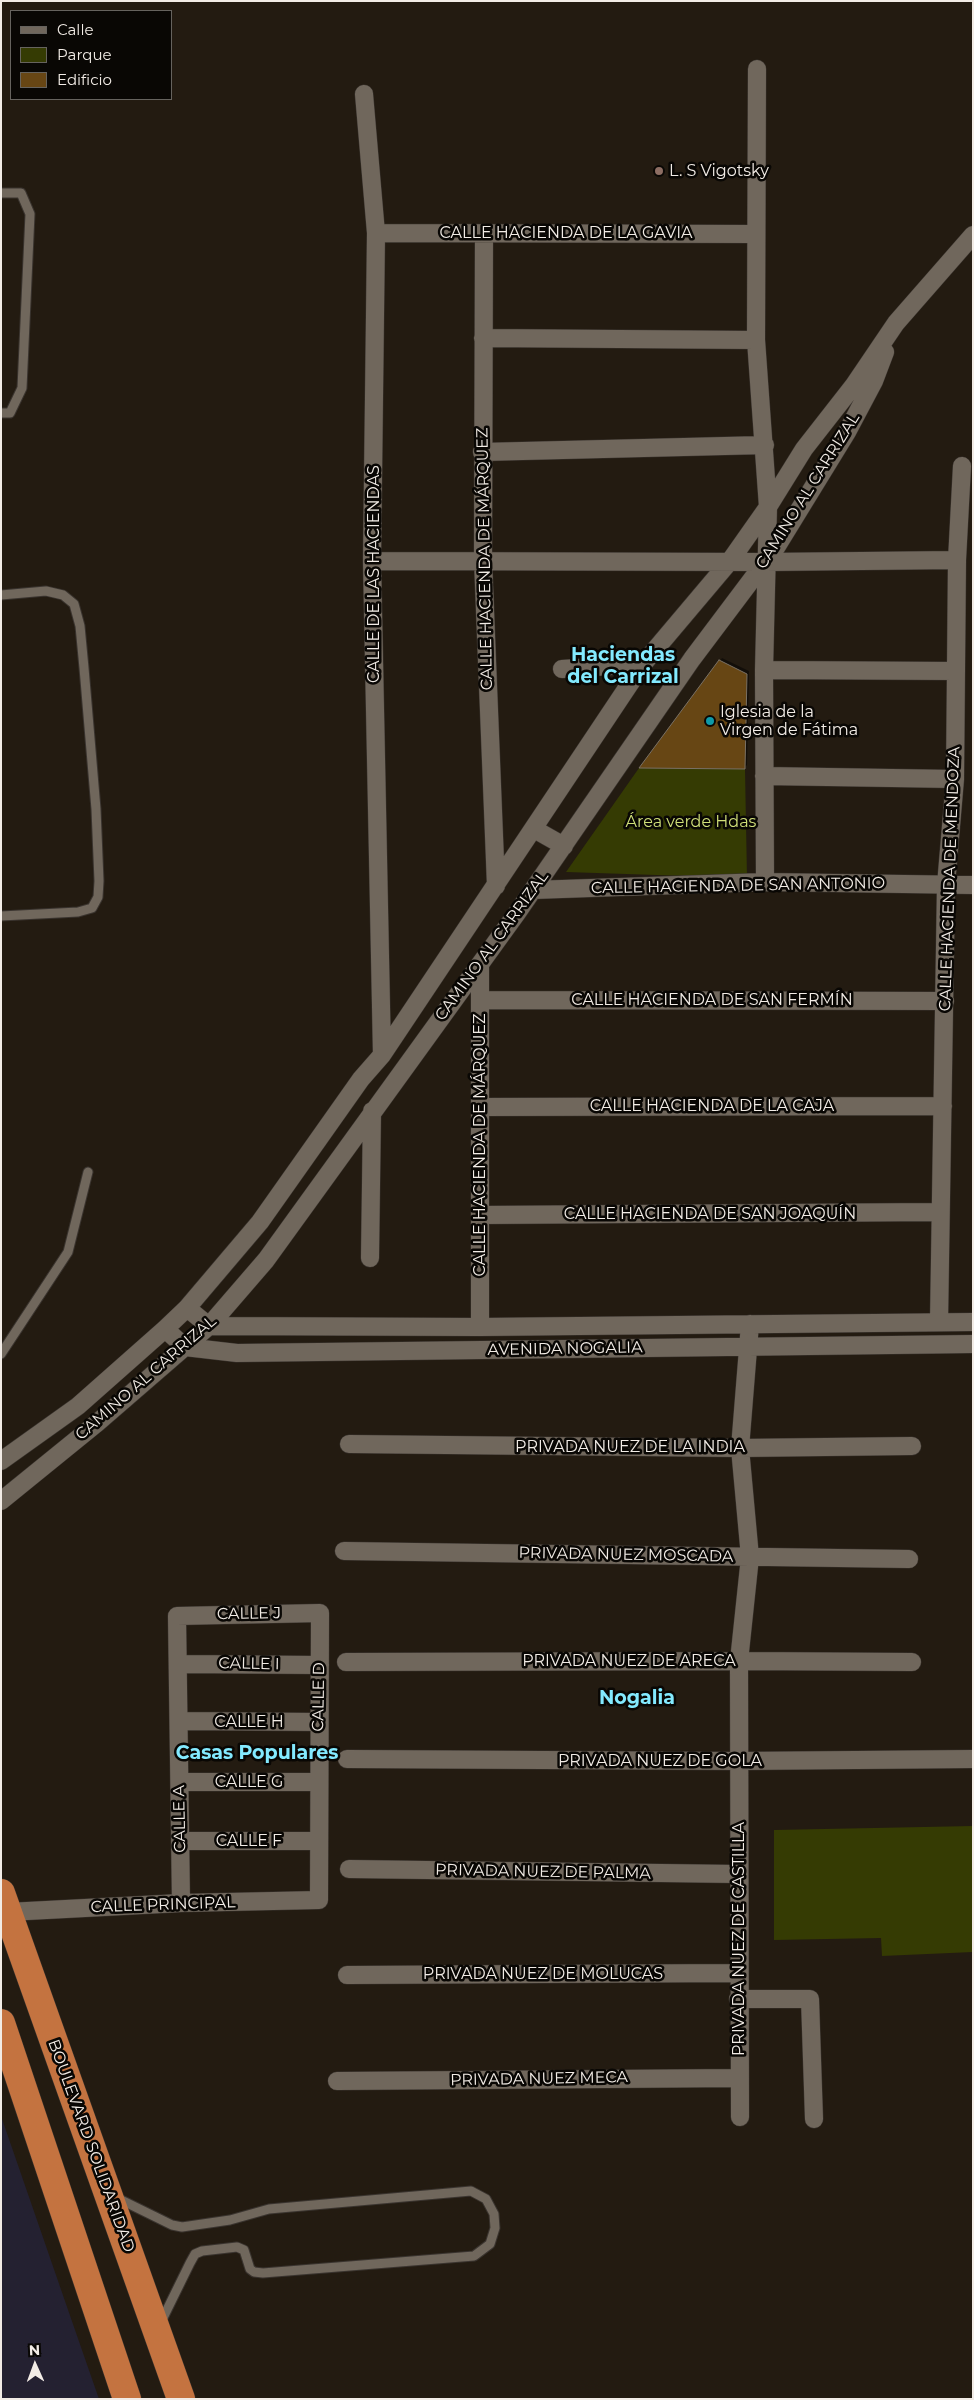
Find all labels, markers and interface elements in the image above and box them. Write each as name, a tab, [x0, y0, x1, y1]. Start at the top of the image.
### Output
legend	[10, 10, 172, 100]
text: Calle	[57, 20, 94, 39]
text: Parque	[57, 45, 112, 64]
text: Edificio	[57, 70, 112, 89]
place label: L. S Vigotsky	[669, 161, 769, 181]
marker: L. S Vigotsky	[653, 165, 665, 177]
street label: CALLE HACIENDA DE LA GAVIA	[440, 223, 692, 243]
street label: CAMINO AL CARRIZAL	[752, 410, 864, 572]
street label: CALLE HACIENDA DE MÁRQUEZ	[473, 427, 497, 691]
street label: CALLE DE LAS HACIENDAS	[364, 465, 384, 683]
district label: Haciendas del Carrizal	[567, 644, 679, 688]
place label: Iglesia de la Virgen de Fátima	[720, 702, 858, 740]
marker: Iglesia de la Virgen de Fátima	[704, 715, 716, 727]
street label: CALLE HACIENDA DE MENDOZA	[936, 746, 964, 1012]
park label: Área verde Hdas	[626, 812, 756, 832]
street label: CAMINO AL CARRIZAL	[431, 867, 553, 1025]
street label: CALLE HACIENDA DE SAN ANTONIO	[591, 874, 885, 898]
street label: CALLE HACIENDA DE SAN FERMÍN	[571, 990, 853, 1010]
street label: CALLE HACIENDA DE MÁRQUEZ	[470, 1014, 490, 1276]
street label: CALLE HACIENDA DE LA CAJA	[590, 1096, 834, 1116]
street label: CALLE HACIENDA DE SAN JOAQUÍN	[564, 1204, 856, 1224]
street label: CAMINO AL CARRIZAL	[72, 1312, 220, 1444]
street label: AVENIDA NOGALIA	[487, 1338, 643, 1360]
street label: PRIVADA NUEZ DE LA INDIA	[515, 1437, 745, 1457]
street label: PRIVADA NUEZ MOSCADA	[518, 1544, 734, 1566]
street label: CALLE J	[217, 1604, 281, 1624]
street label: PRIVADA NUEZ DE ARECA	[522, 1651, 736, 1671]
street label: CALLE I	[218, 1654, 280, 1674]
street label: CALLE D	[309, 1662, 329, 1732]
district label: Nogalia	[599, 1687, 675, 1709]
street label: CALLE H	[214, 1712, 284, 1732]
district label: Casas Populares	[176, 1742, 338, 1764]
street label: PRIVADA NUEZ DE GOLA	[558, 1751, 762, 1771]
street label: CALLE G	[215, 1772, 283, 1792]
street label: CALLE A	[170, 1785, 190, 1853]
street label: PRIVADA NUEZ DE CASTILLA	[729, 1822, 749, 2056]
street label: CALLE F	[216, 1831, 282, 1851]
street label: PRIVADA NUEZ DE PALMA	[435, 1861, 651, 1883]
street label: CALLE PRINCIPAL	[90, 1893, 236, 1917]
street label: PRIVADA NUEZ DE MOLUCAS	[423, 1964, 663, 1984]
street label: BOULEVARD SOLIDARIDAD	[43, 2037, 139, 2255]
street label: PRIVADA NUEZ MECA	[450, 2068, 628, 2090]
north arrow	[10, 2340, 60, 2390]
text: N	[29, 2341, 40, 2359]

